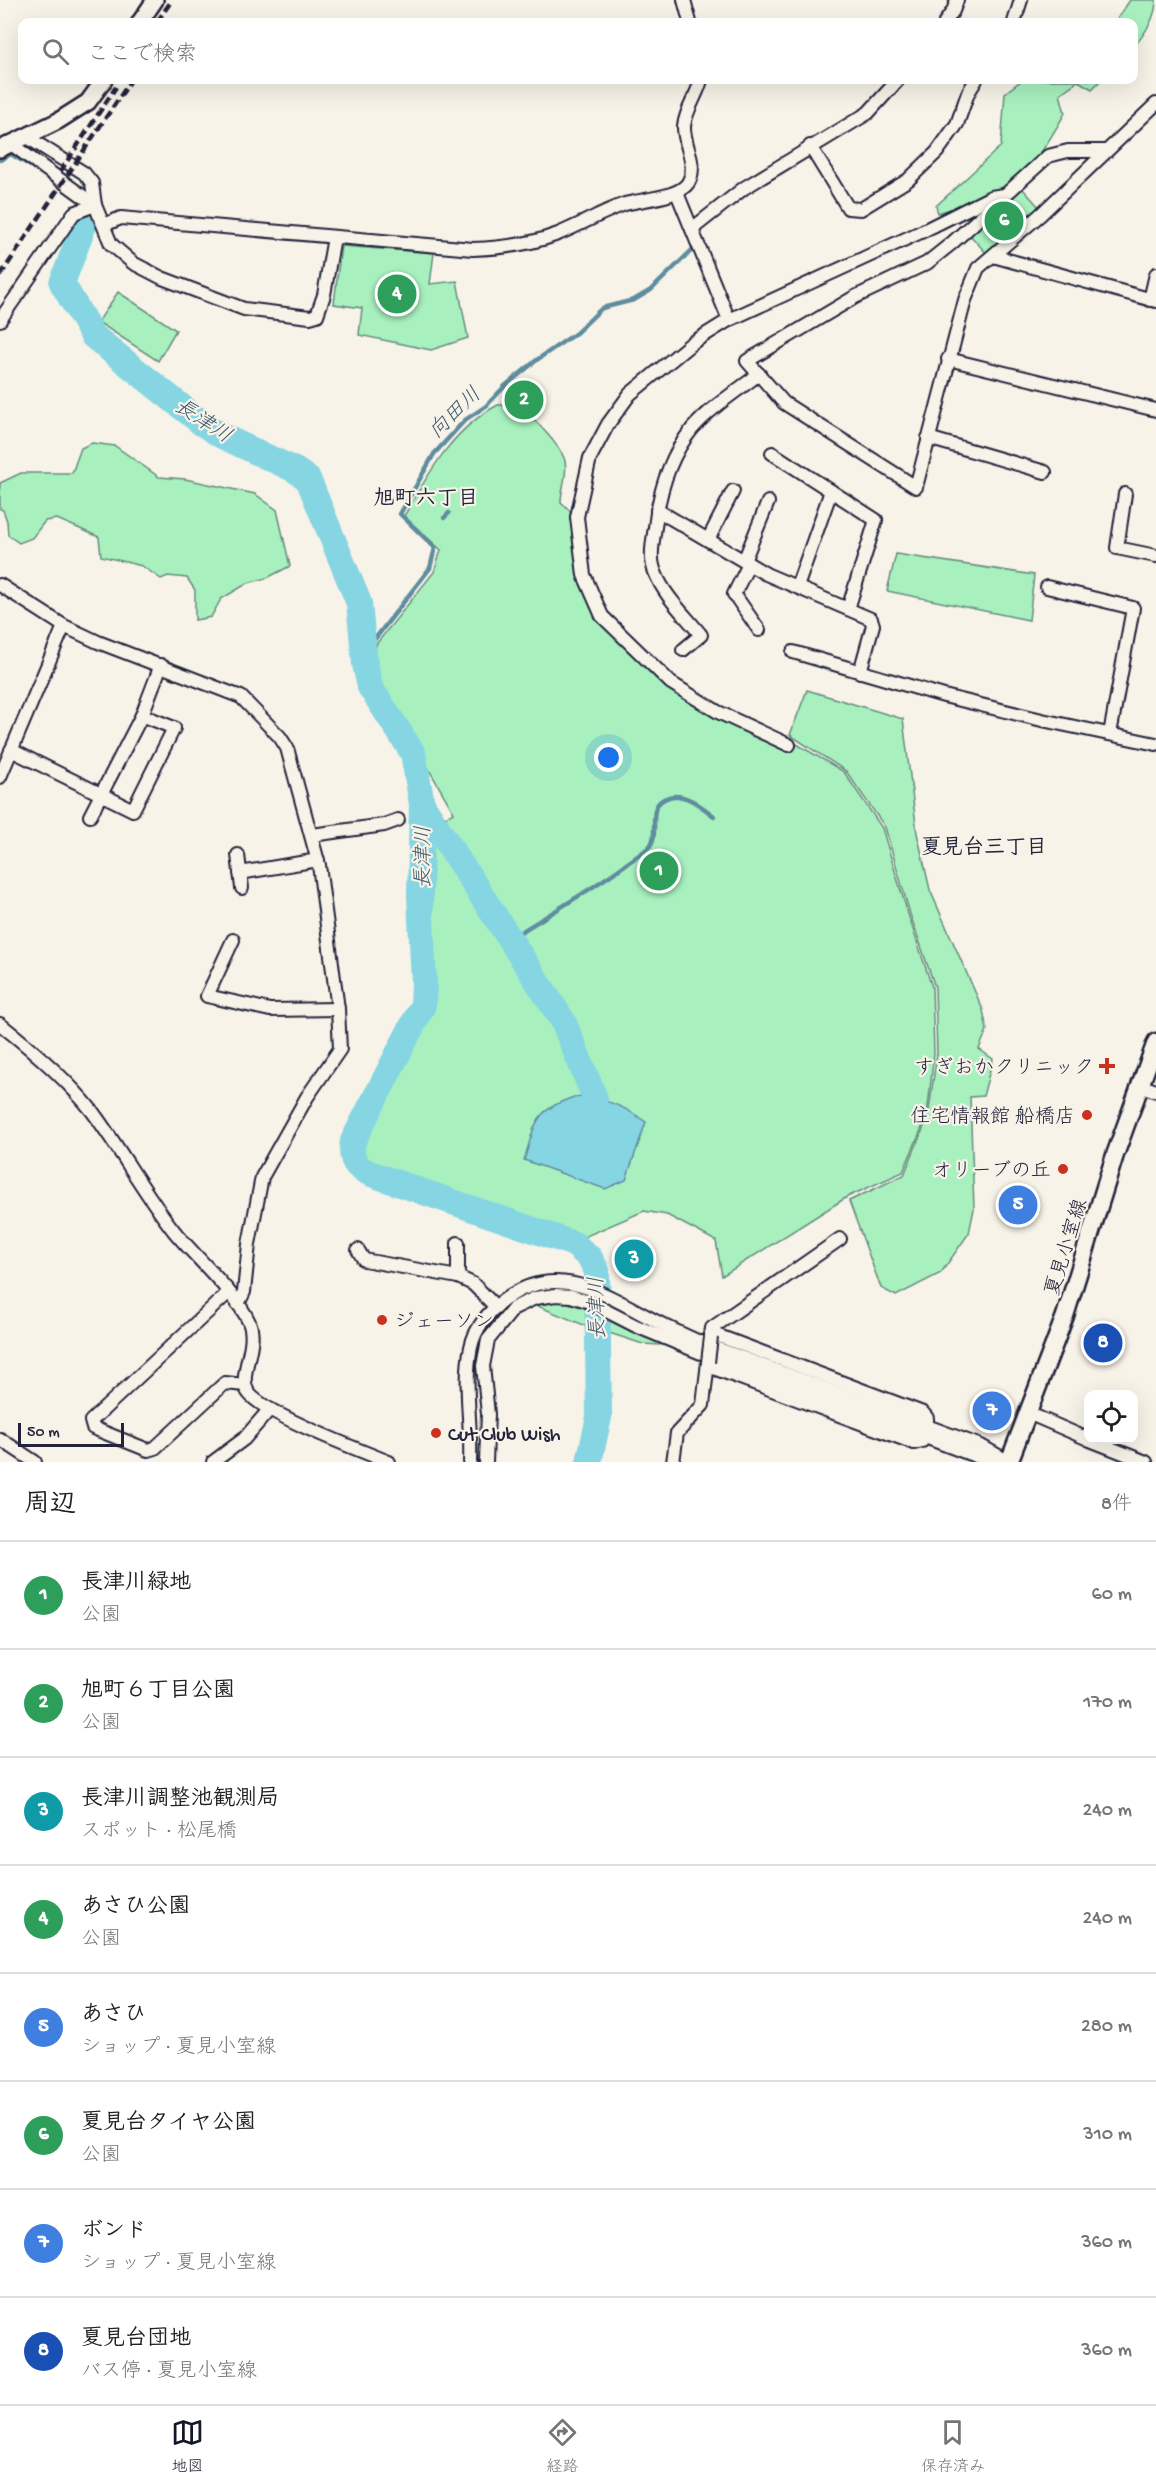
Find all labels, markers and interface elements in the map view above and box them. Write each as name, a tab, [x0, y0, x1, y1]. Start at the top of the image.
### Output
search box	[18, 18, 1138, 84]
icon: search	[39, 35, 72, 68]
text: ここで検索	[87, 43, 197, 69]
pin: 6	[984, 198, 1024, 244]
pin: 4	[378, 272, 416, 316]
pin: 2	[504, 378, 544, 422]
water label: 向田川	[424, 382, 488, 445]
water label: 長津川	[169, 394, 236, 451]
district label: 旭町六丁目	[374, 487, 479, 513]
your location	[594, 743, 623, 772]
water label: 長津川	[412, 826, 438, 889]
district label: 夏見台三丁目	[921, 835, 1047, 862]
pin: 1	[640, 848, 678, 894]
place label: すぎおかクリニック	[914, 1057, 1094, 1081]
marker: すぎおかクリニック	[1098, 1057, 1116, 1075]
place label: 住宅情報館 船橋店	[910, 1105, 1075, 1130]
marker: 住宅情報館 船橋店	[1080, 1108, 1094, 1122]
place label: オリーブの丘	[932, 1160, 1051, 1184]
marker: オリーブの丘	[1056, 1162, 1070, 1176]
pin: 5	[998, 1182, 1038, 1228]
street label: 夏見小室線	[1042, 1197, 1094, 1299]
pin: 3	[614, 1236, 654, 1282]
water label: 長津川	[585, 1276, 613, 1340]
place label: ジェーソン	[394, 1311, 494, 1335]
marker: ジェーソン	[375, 1313, 389, 1327]
pin: 8	[1084, 1320, 1122, 1366]
pin: 7	[972, 1388, 1012, 1434]
map controls	[1084, 1390, 1138, 1444]
button: locate	[1084, 1390, 1138, 1444]
scale bar	[18, 1420, 124, 1448]
text: 50 m	[27, 1424, 60, 1443]
place label: Cut Club Wish	[448, 1425, 561, 1448]
marker: Cut Club Wish	[429, 1426, 443, 1440]
text: 周辺	[24, 1491, 76, 1522]
text: 8件	[1101, 1494, 1132, 1517]
text: 長津川緑地	[81, 1571, 191, 1597]
text: 1	[39, 1584, 48, 1607]
text: 60 m	[1092, 1584, 1132, 1607]
text: 公園	[81, 1605, 121, 1628]
text: 旭町６丁目公園	[81, 1679, 235, 1705]
text: 2	[39, 1692, 48, 1715]
text: 170 m	[1083, 1692, 1132, 1715]
text: 公園	[81, 1713, 121, 1736]
text: 長津川調整池観測局	[81, 1787, 279, 1813]
text: 3	[38, 1800, 49, 1823]
text: 240 m	[1082, 1800, 1132, 1823]
text: スポット · 松尾橋	[81, 1821, 237, 1844]
text: あさひ公園	[81, 1895, 190, 1921]
text: 4	[39, 1908, 48, 1931]
text: 240 m	[1082, 1908, 1132, 1931]
text: 公園	[81, 1929, 121, 1952]
text: あさひ	[81, 2003, 146, 2029]
text: 5	[38, 2016, 49, 2039]
text: 280 m	[1081, 2016, 1132, 2039]
text: ショップ · 夏見小室線	[81, 2037, 276, 2060]
text: 夏見台タイヤ公園	[81, 2111, 256, 2137]
text: 6	[38, 2124, 49, 2147]
text: 310 m	[1083, 2124, 1132, 2147]
text: 公園	[81, 2145, 121, 2168]
text: ボンド	[81, 2219, 147, 2245]
text: 7	[38, 2232, 49, 2255]
text: 360 m	[1081, 2232, 1132, 2255]
text: ショップ · 夏見小室線	[81, 2253, 276, 2276]
text: 夏見台団地	[81, 2327, 191, 2353]
text: 8	[38, 2340, 49, 2363]
text: 360 m	[1081, 2340, 1132, 2363]
text: バス停 · 夏見小室線	[81, 2361, 257, 2384]
tab: 地図	[171, 2416, 204, 2478]
tab: 経路	[546, 2416, 579, 2478]
tab: 保存済み	[921, 2416, 985, 2478]

